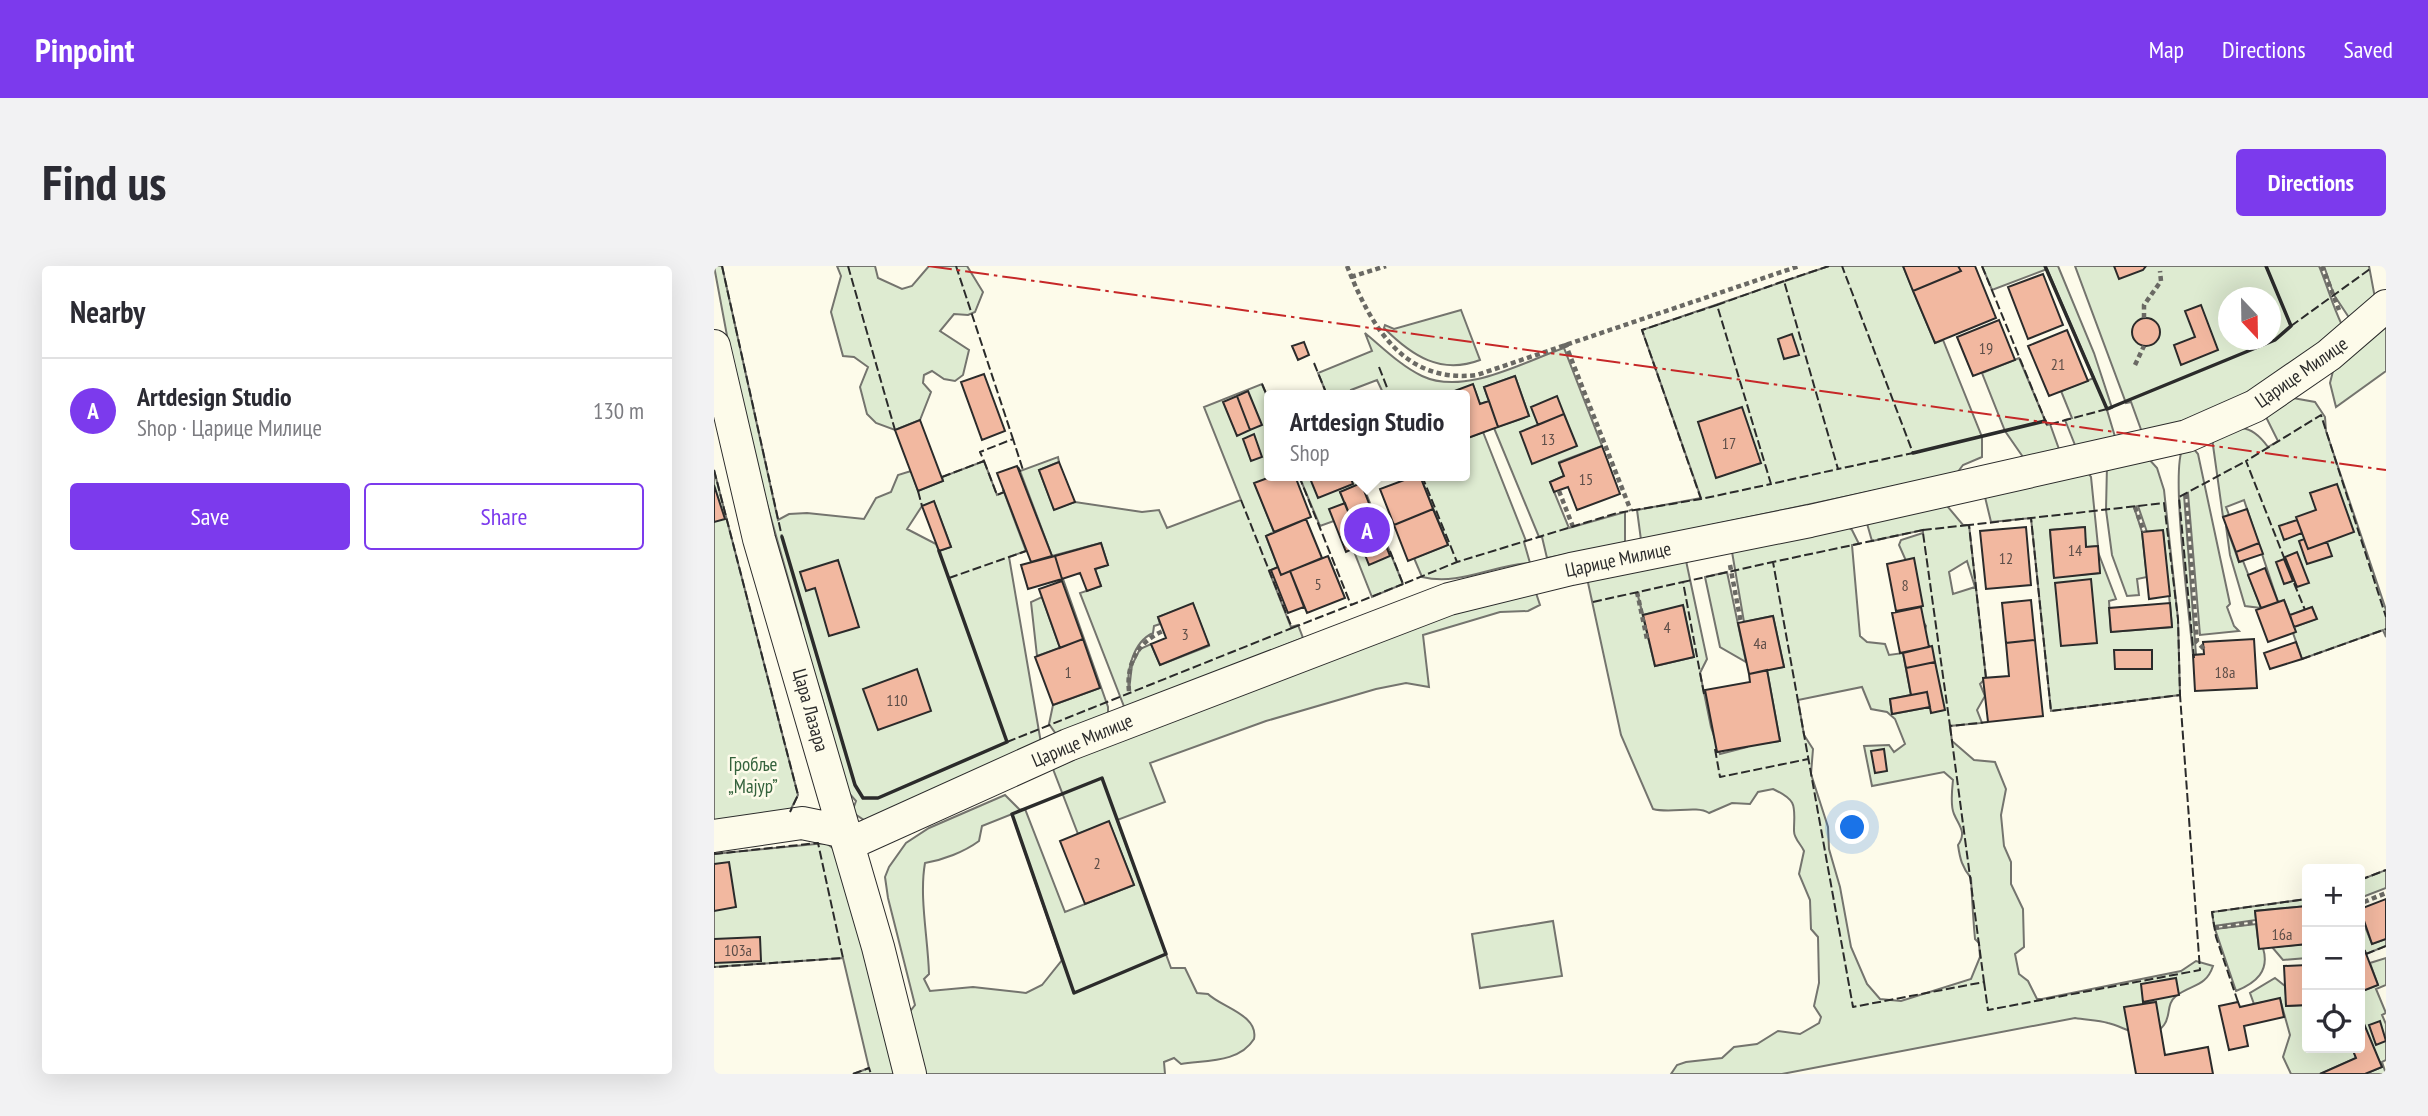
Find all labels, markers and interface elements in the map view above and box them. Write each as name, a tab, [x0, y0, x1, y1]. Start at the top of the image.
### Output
text: Pinpoint	[35, 28, 134, 71]
text: Map	[2149, 34, 2184, 65]
text: Directions	[2222, 34, 2306, 65]
text: Saved	[2344, 34, 2393, 65]
button: Directions	[2236, 149, 2386, 216]
text: Find us	[42, 150, 166, 214]
north arrow	[2218, 287, 2281, 350]
text: Nearby	[70, 292, 145, 331]
street label: Царице Милице	[2250, 331, 2352, 413]
house number: 19	[1979, 338, 1993, 358]
house number: 21	[2051, 354, 2065, 374]
text: Artdesign Studio	[137, 380, 292, 413]
popup	[1264, 390, 1470, 481]
text: A	[87, 396, 99, 425]
text: 130 m	[593, 396, 644, 425]
text: Artdesign Studio	[1290, 405, 1444, 438]
text: Shop · Царице Милице	[137, 413, 322, 442]
house number: 13	[1541, 429, 1555, 449]
house number: 17	[1722, 433, 1736, 453]
text: Shop	[1290, 438, 1330, 467]
house number: 15	[1579, 469, 1593, 489]
button: Save	[70, 483, 350, 550]
button: Share	[364, 483, 644, 550]
pin: A	[1344, 504, 1390, 556]
street label: Царице Милице	[1563, 536, 1673, 582]
house number: 14	[2068, 540, 2082, 560]
house number: 12	[1999, 548, 2013, 568]
house number: 5	[1314, 574, 1322, 594]
house number: 8	[1901, 575, 1909, 595]
house number: 4	[1663, 617, 1671, 637]
house number: 3	[1181, 624, 1189, 644]
house number: 4a	[1753, 633, 1767, 653]
house number: 1	[1064, 662, 1072, 682]
house number: 18a	[2215, 662, 2235, 682]
street label: Цара Лазара	[788, 666, 834, 754]
house number: 110	[886, 690, 908, 710]
street label: Царице Милице	[1028, 708, 1136, 772]
park label: Гробље „Мајур”	[728, 752, 778, 798]
your location	[1835, 810, 1869, 844]
house number: 2	[1093, 853, 1101, 873]
map controls	[2302, 864, 2365, 1053]
button: +	[2302, 864, 2365, 927]
house number: 16a	[2272, 924, 2292, 944]
button: −	[2302, 927, 2365, 990]
house number: 103a	[724, 940, 752, 960]
button: locate	[2302, 990, 2365, 1053]

